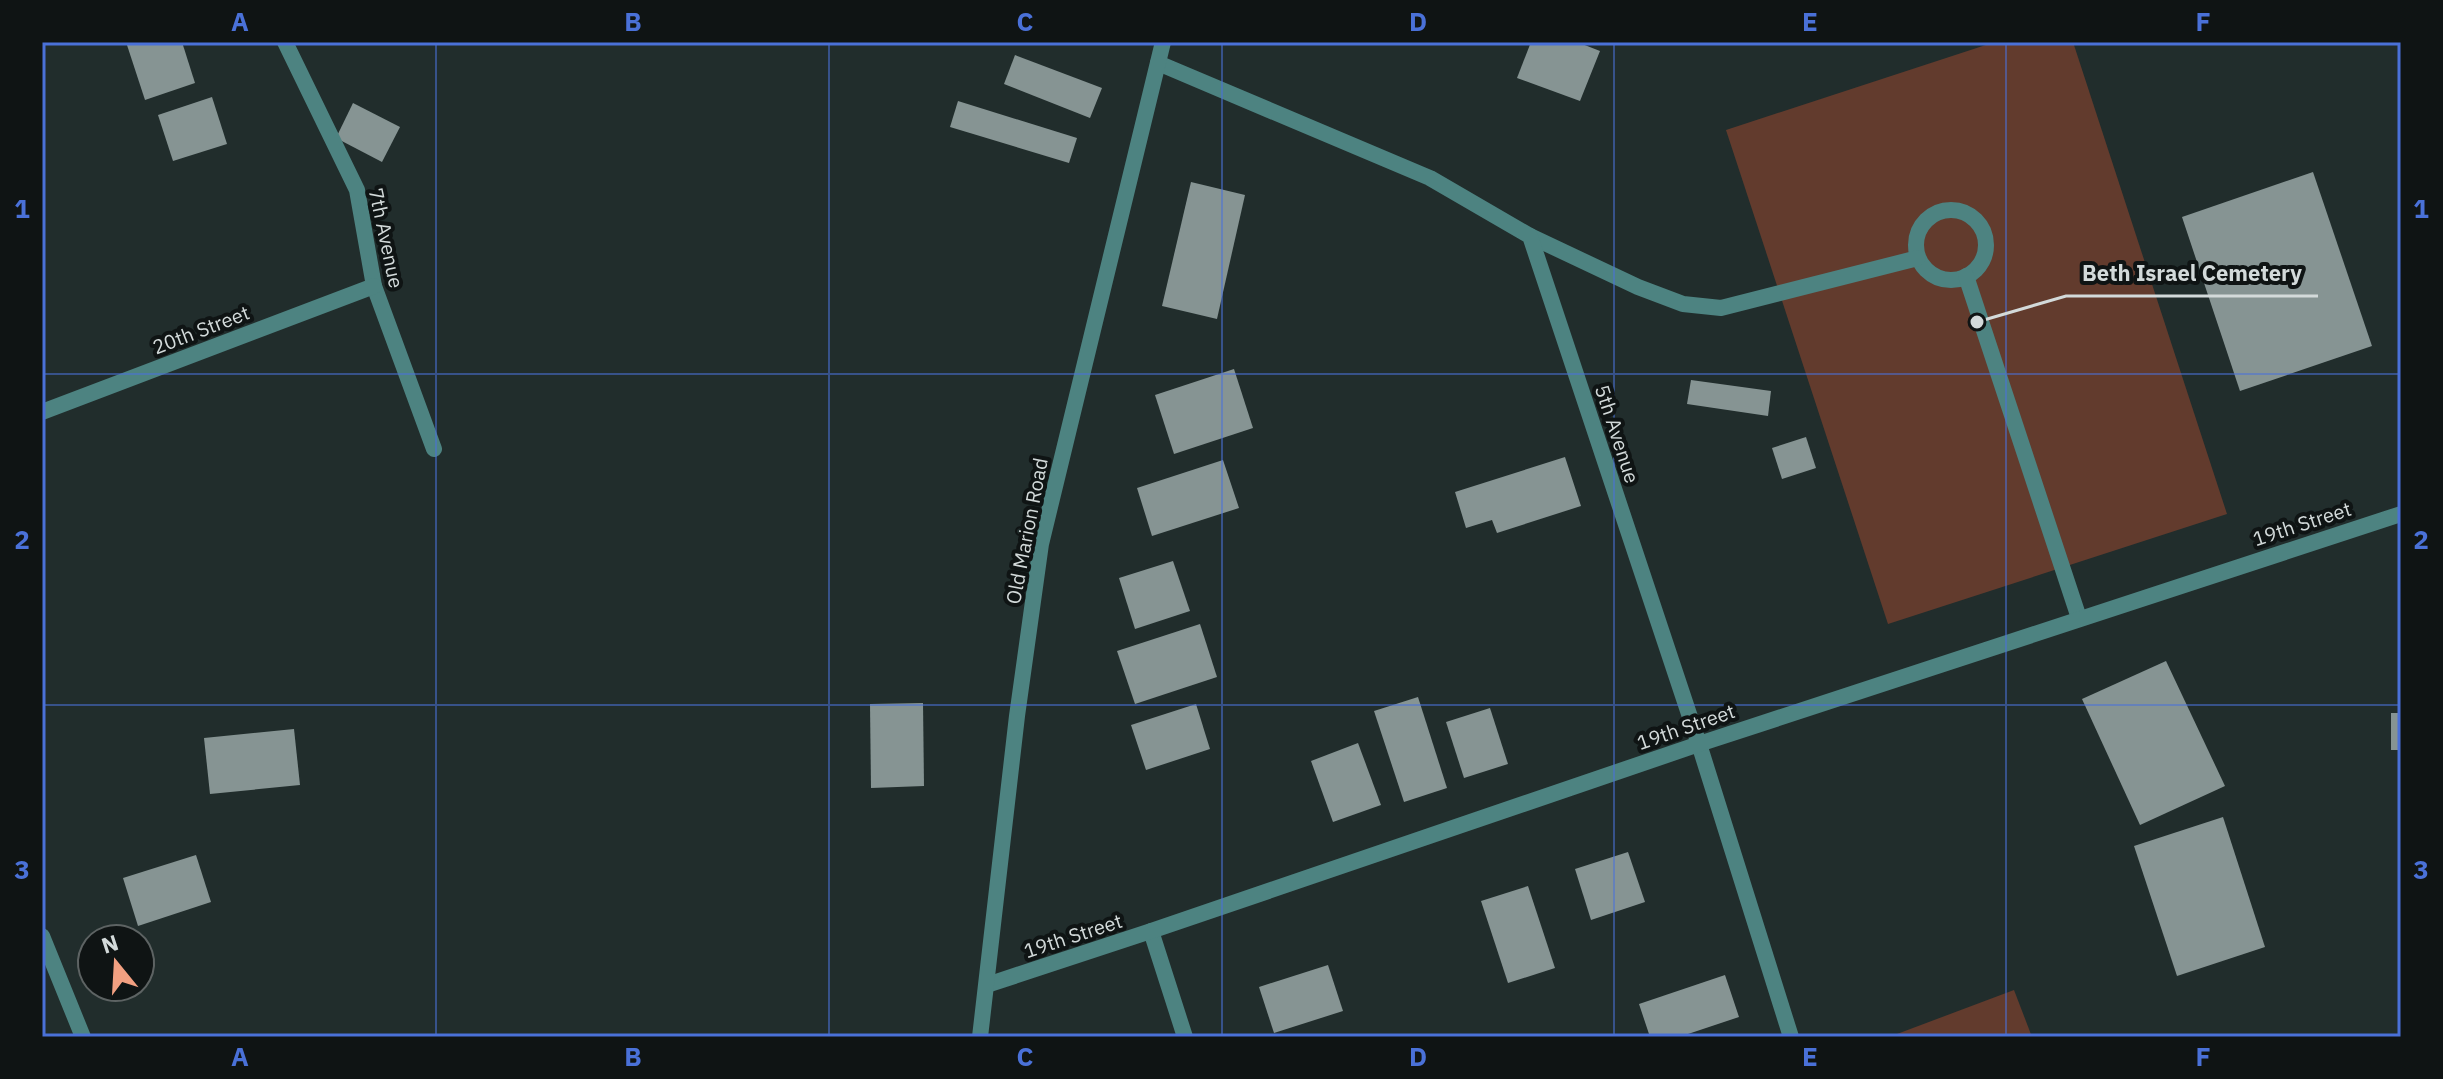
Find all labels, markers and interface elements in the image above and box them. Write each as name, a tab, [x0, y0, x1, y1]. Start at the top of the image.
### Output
text: A	[231, 4, 249, 38]
text: B	[624, 4, 642, 38]
text: C	[1017, 4, 1034, 38]
text: D	[1409, 4, 1427, 38]
text: E	[1802, 4, 1818, 38]
text: F	[2195, 4, 2211, 38]
street label: 7th Avenue	[363, 185, 410, 291]
text: 1	[14, 191, 30, 225]
text: 1	[2413, 191, 2429, 225]
callout: Beth Israel Cemetery	[2066, 250, 2318, 296]
text: Beth Israel Cemetery	[2082, 258, 2302, 287]
street label: 20th Street	[148, 299, 253, 360]
street label: 5th Avenue	[1589, 381, 1646, 486]
street label: Old Marion Road	[999, 455, 1054, 606]
street label: 19th Street	[2249, 495, 2355, 552]
text: 2	[14, 522, 30, 556]
text: 2	[2413, 522, 2429, 556]
street label: 19th Street	[1633, 697, 1738, 756]
text: 3	[14, 852, 30, 886]
text: 3	[2413, 852, 2429, 886]
street label: 19th Street	[1020, 907, 1126, 964]
north arrow	[76, 923, 156, 1003]
text: N	[98, 927, 122, 960]
text: A	[231, 1039, 249, 1073]
text: B	[624, 1039, 642, 1073]
text: C	[1017, 1039, 1034, 1073]
text: D	[1409, 1039, 1427, 1073]
text: E	[1802, 1039, 1818, 1073]
text: F	[2195, 1039, 2211, 1073]

